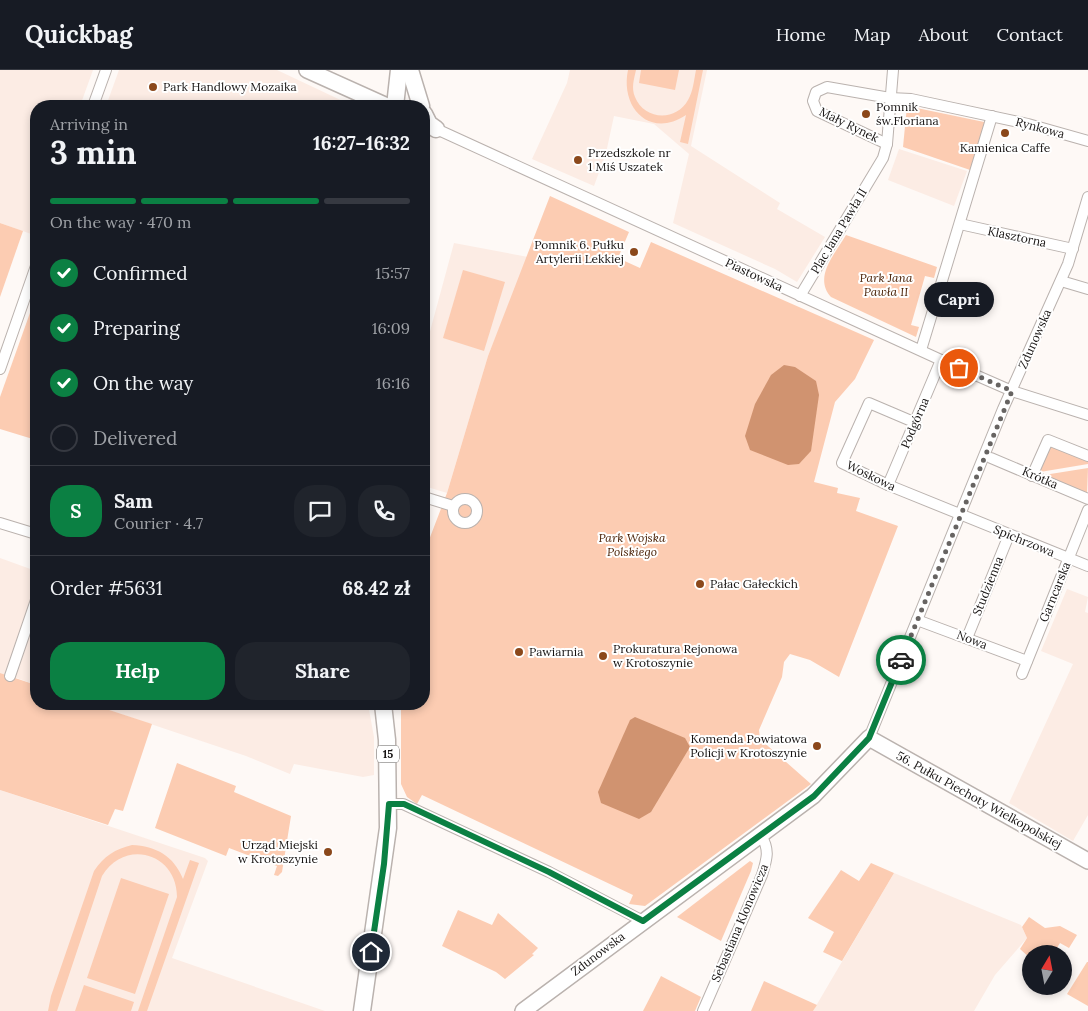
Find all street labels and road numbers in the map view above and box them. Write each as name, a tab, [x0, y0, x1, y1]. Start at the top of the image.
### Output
street label: Mały Rynek	[817, 104, 882, 146]
street label: Rynkowa	[1014, 114, 1066, 141]
street label: Plac Jana Pawła II	[807, 185, 870, 276]
street label: Klasztorna	[986, 223, 1048, 250]
street label: Piastowska	[723, 255, 785, 294]
street label: Zdunowska	[1015, 307, 1054, 371]
street label: Podgórna	[897, 395, 932, 450]
street label: Woskowa	[844, 457, 898, 494]
street label: Krótka	[1020, 463, 1060, 492]
street label: Spichrzowa	[991, 521, 1057, 560]
street label: Studzienna	[969, 554, 1006, 618]
street label: Garncarska	[1036, 559, 1073, 624]
street label: Nowa	[955, 627, 990, 652]
road number: 15	[377, 746, 399, 762]
street label: 56. Pułku Piechoty Wielkopolskiej	[894, 748, 1065, 851]
street label: Sebastiana Klonowicza	[708, 861, 771, 984]
street label: Zdunowska	[568, 928, 628, 979]

